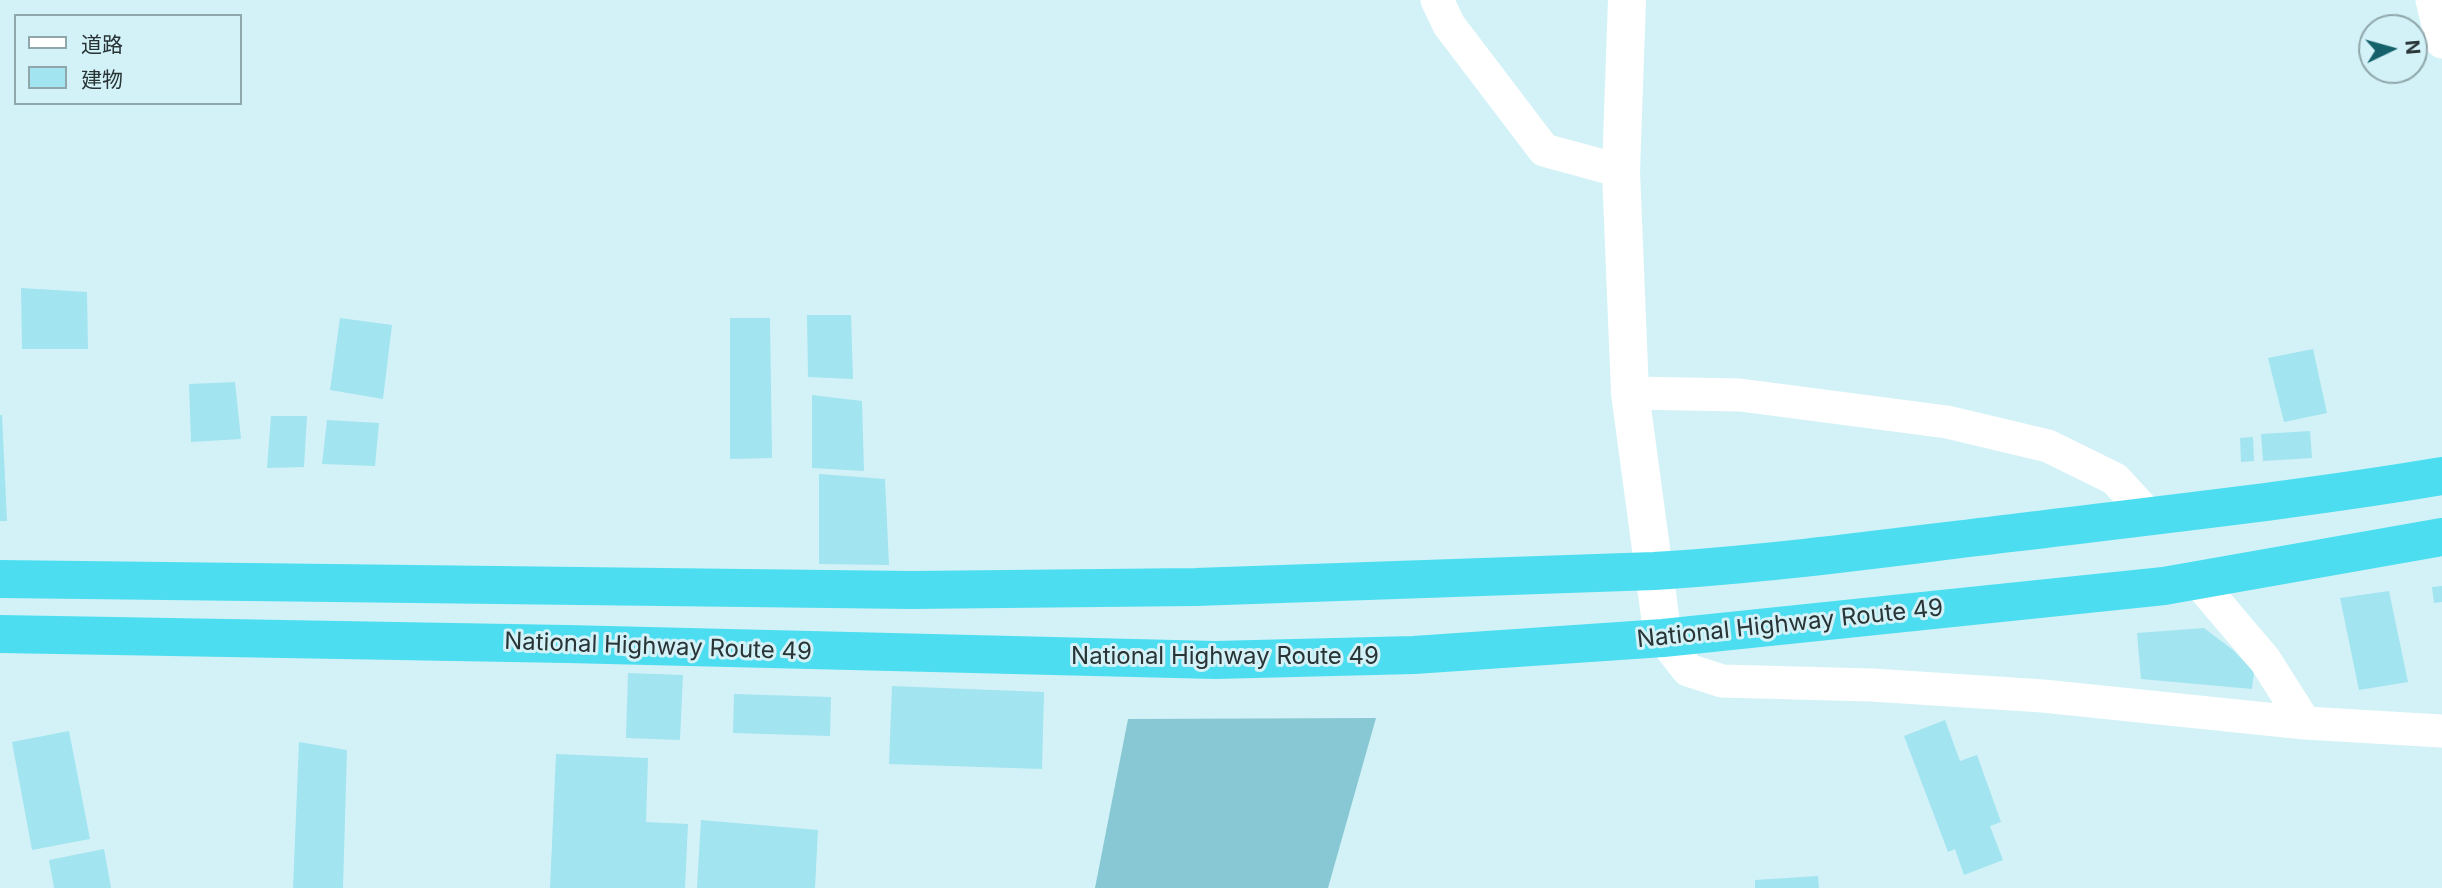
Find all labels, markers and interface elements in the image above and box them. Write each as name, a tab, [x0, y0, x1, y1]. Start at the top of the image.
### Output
legend	[14, 14, 242, 105]
north arrow	[2358, 14, 2428, 84]
text: 道路	[81, 32, 123, 57]
text: N	[2400, 39, 2425, 56]
text: 建物	[81, 67, 123, 92]
street label: National Highway Route 49	[1635, 594, 1945, 654]
street label: National Highway Route 49	[504, 627, 812, 667]
street label: National Highway Route 49	[1071, 643, 1379, 671]

